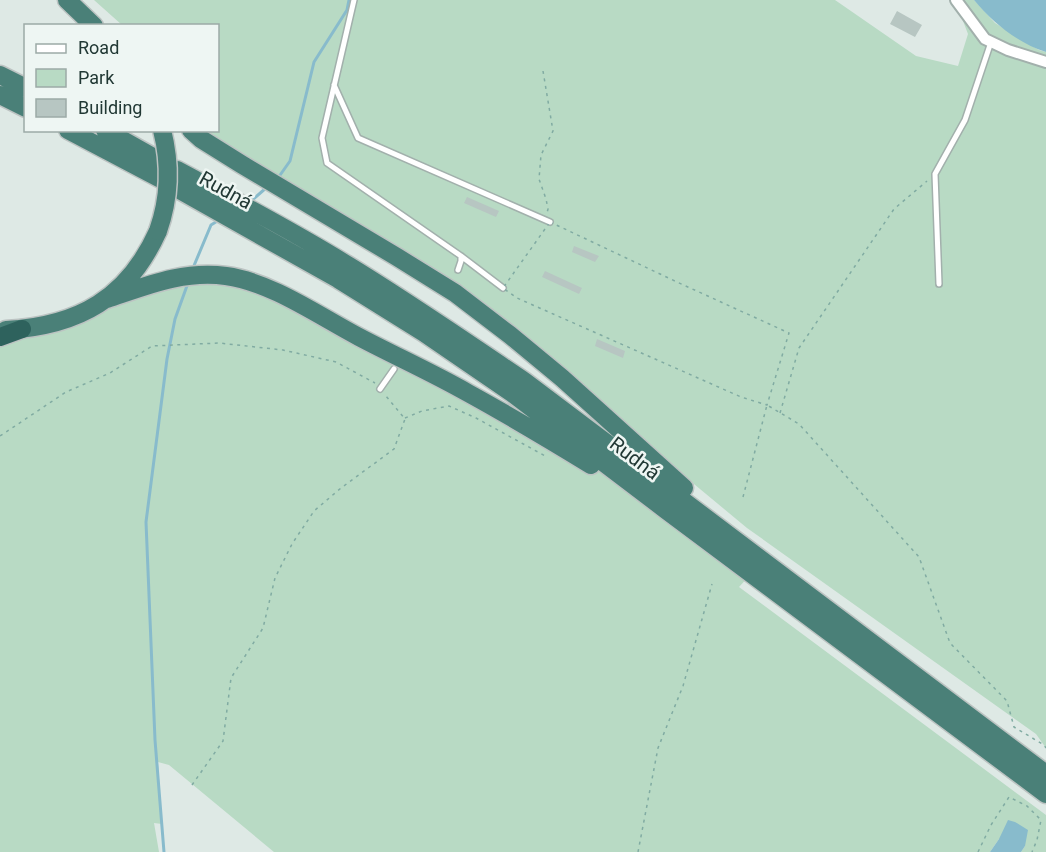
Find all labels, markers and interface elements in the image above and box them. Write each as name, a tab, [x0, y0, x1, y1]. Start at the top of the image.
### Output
legend	[24, 24, 219, 132]
text: Road	[78, 37, 119, 58]
text: Park	[78, 67, 115, 88]
text: Building	[78, 97, 142, 118]
street label: Rudná	[195, 166, 257, 214]
street label: Rudná	[605, 431, 665, 485]

